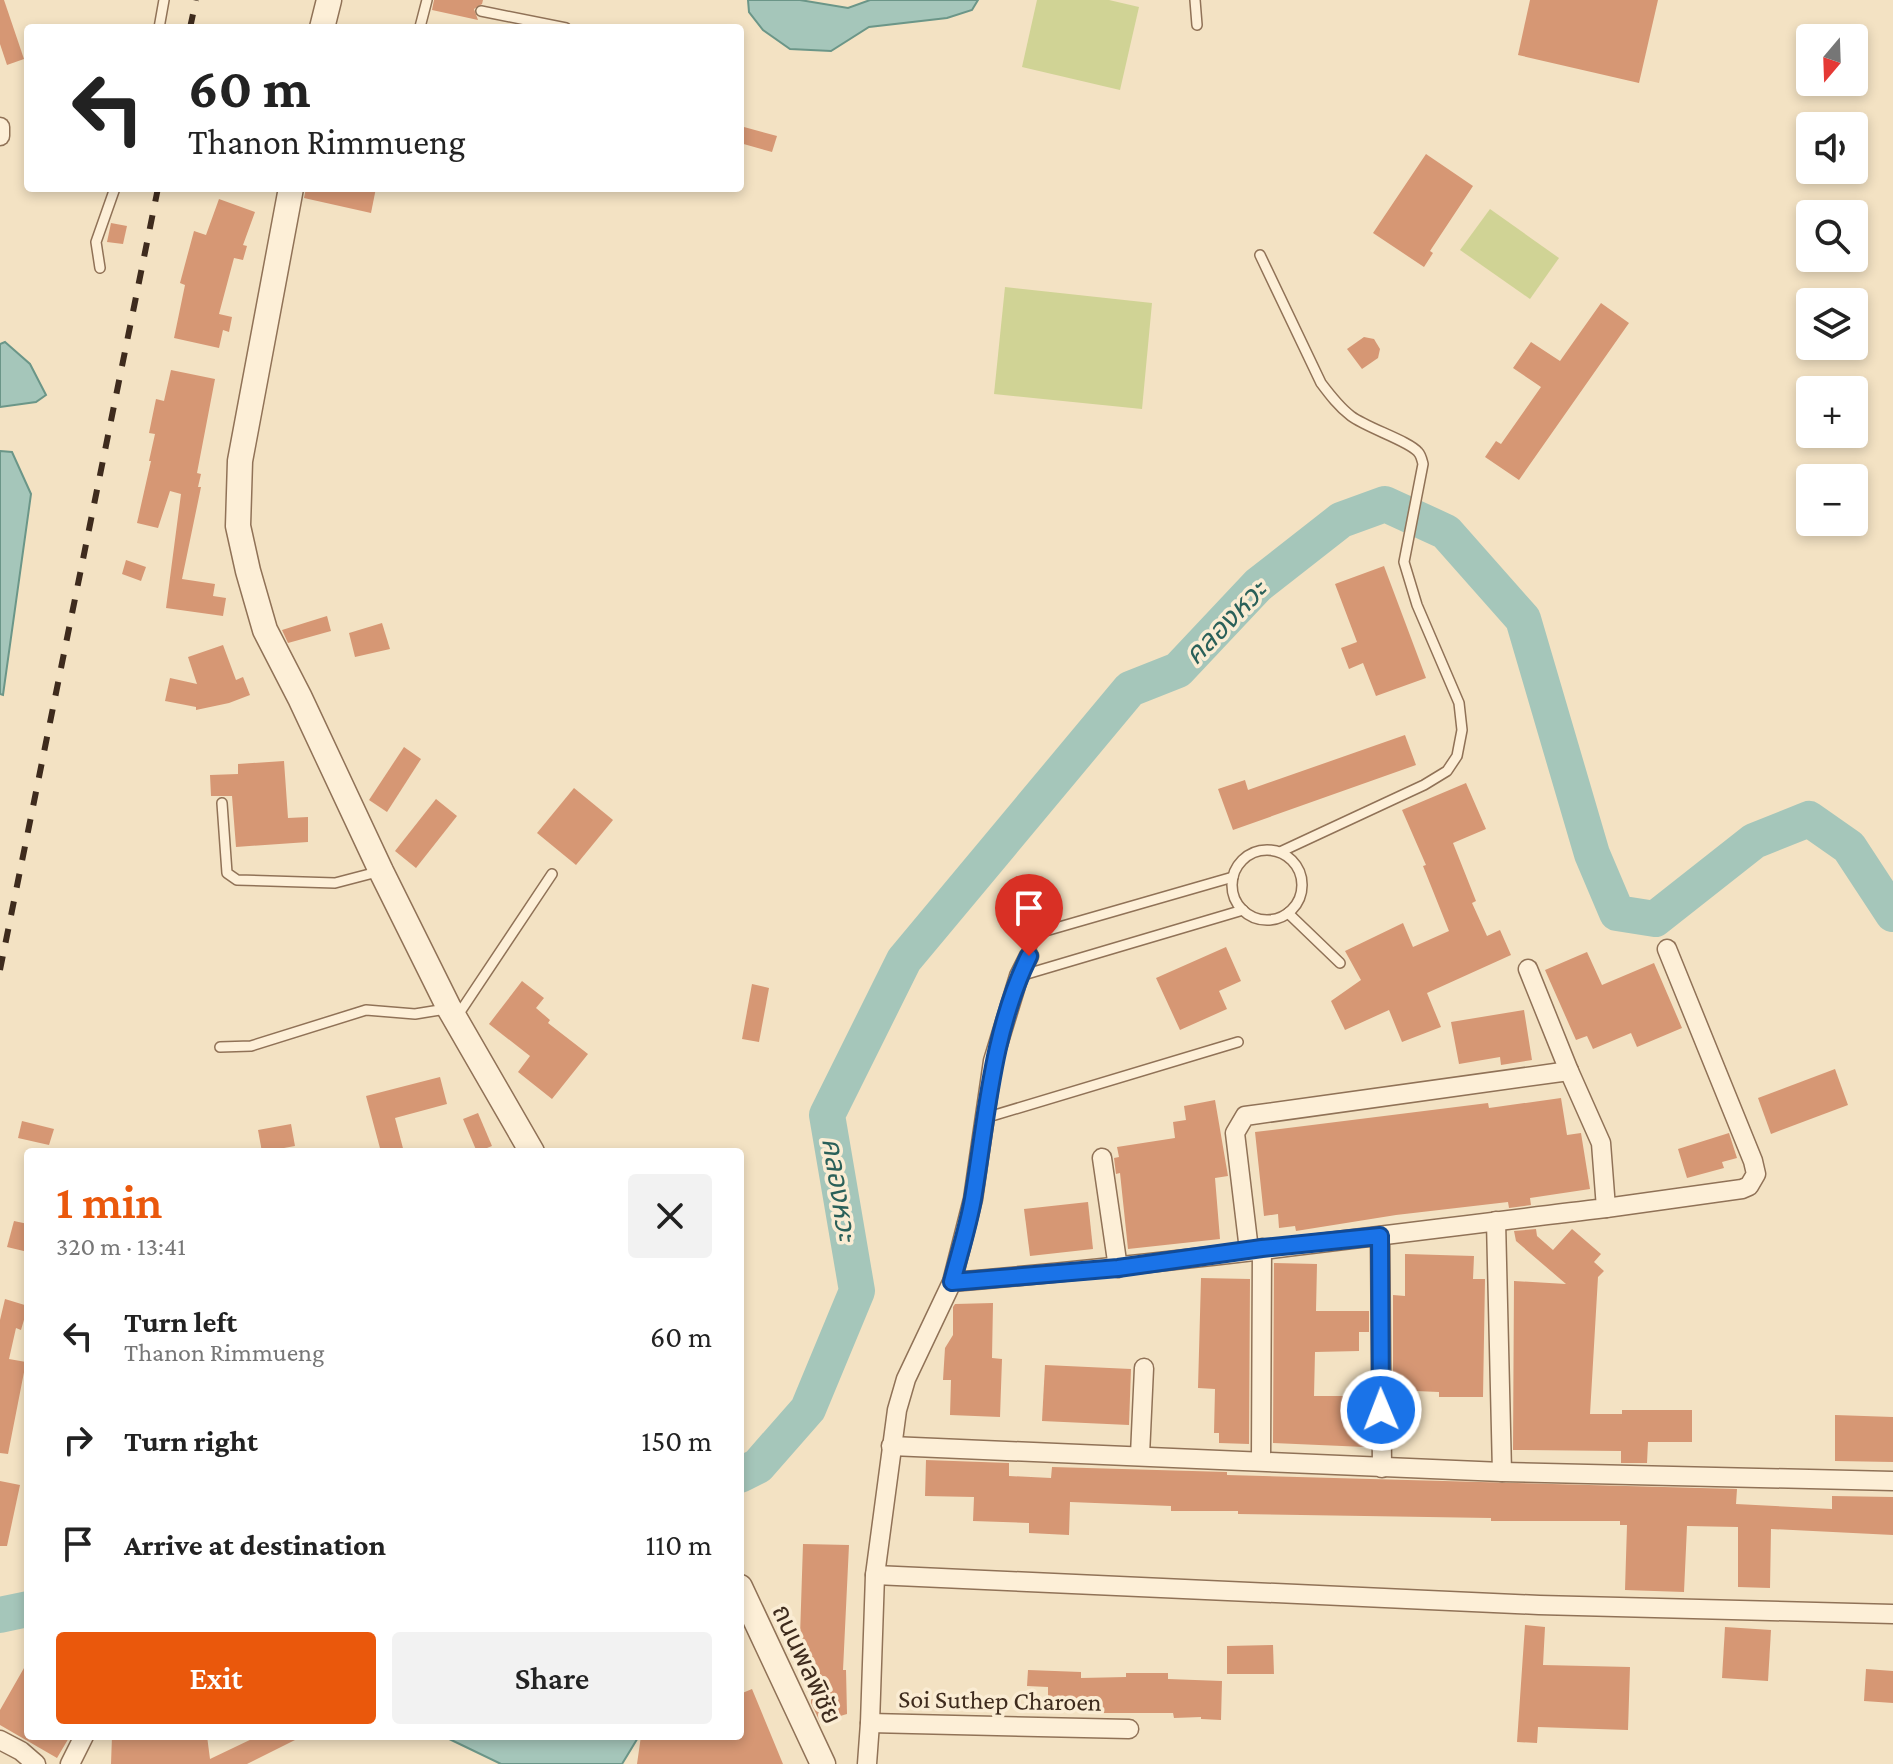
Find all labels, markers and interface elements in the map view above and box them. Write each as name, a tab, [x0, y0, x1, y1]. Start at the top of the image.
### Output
north arrow	[1796, 24, 1868, 96]
map controls	[1796, 24, 1868, 536]
icon: left	[56, 56, 160, 160]
text: 60 m	[188, 57, 311, 119]
button: sound	[1796, 112, 1868, 184]
text: Thanon Rimmueng	[188, 122, 466, 162]
button: search	[1796, 200, 1868, 272]
button: layers	[1796, 288, 1868, 360]
button: +	[1796, 376, 1868, 448]
button: −	[1796, 464, 1868, 536]
water label: คลองหวะ	[1178, 572, 1274, 671]
pin	[995, 874, 1063, 956]
icon: arrive	[1007, 886, 1051, 930]
water label: คลองหวะ	[816, 1135, 863, 1245]
button: close	[628, 1174, 712, 1258]
text: 1 min	[56, 1175, 163, 1228]
text: 320 m · 13:41	[56, 1232, 186, 1261]
text: Turn left	[124, 1305, 237, 1338]
icon: left	[56, 1314, 100, 1358]
text: 60 m	[650, 1320, 712, 1353]
text: Thanon Rimmueng	[124, 1338, 325, 1367]
position arrow	[1339, 1368, 1423, 1452]
icon: right	[56, 1418, 100, 1462]
text: Turn right	[124, 1424, 258, 1457]
text: 150 m	[641, 1424, 712, 1457]
icon: arrive	[56, 1522, 100, 1566]
text: Arrive at destination	[124, 1528, 386, 1561]
text: 110 m	[645, 1528, 712, 1561]
street label: ถนนพลพิชัย	[766, 1600, 847, 1728]
button: Exit	[56, 1632, 376, 1724]
button: Share	[392, 1632, 712, 1724]
street label: Soi Suthep Charoen	[898, 1684, 1102, 1717]

